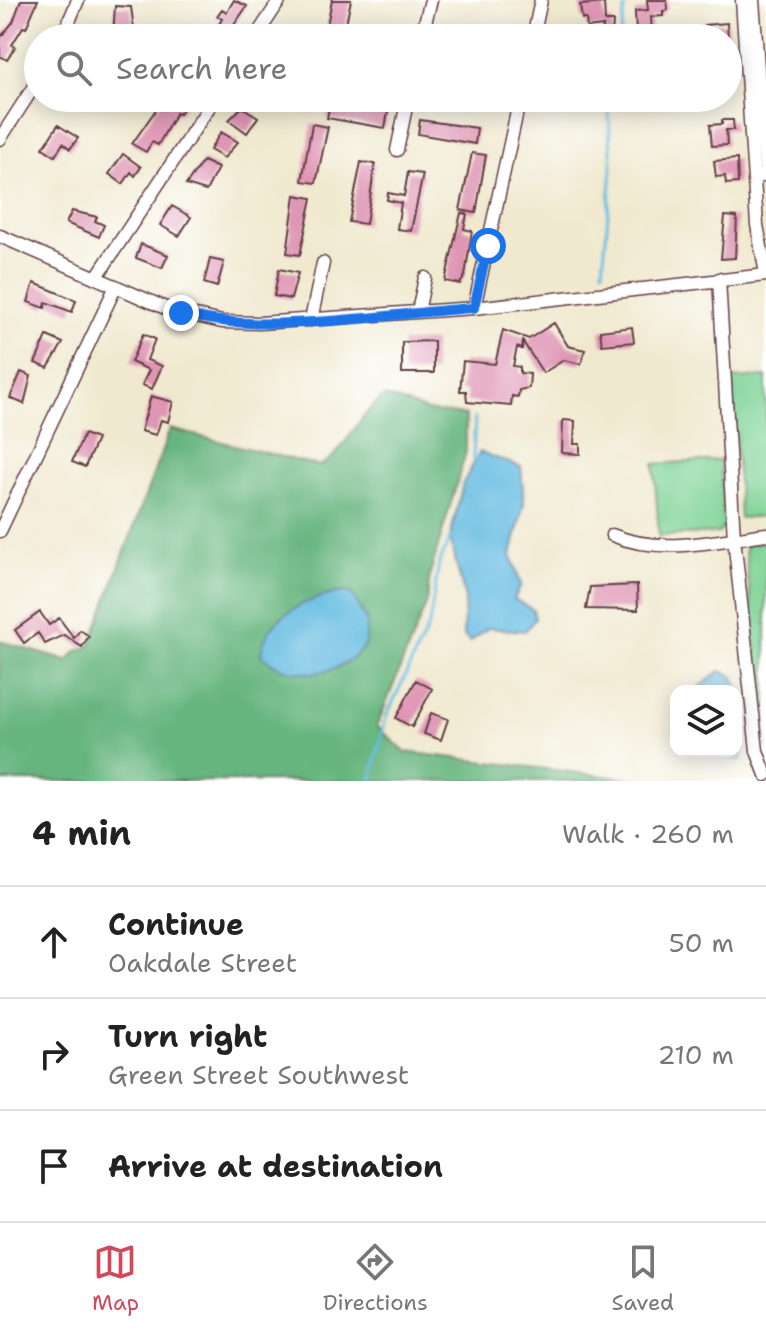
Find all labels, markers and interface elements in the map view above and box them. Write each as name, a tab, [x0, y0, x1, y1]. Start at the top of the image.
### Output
search box	[24, 24, 742, 112]
icon: search	[52, 46, 96, 90]
text: Search here	[116, 48, 287, 89]
route start	[470, 228, 506, 264]
route end	[163, 295, 199, 331]
map controls	[670, 685, 742, 757]
button: layers	[670, 685, 742, 757]
text: 4 min	[32, 810, 131, 856]
text: Walk · 260 m	[562, 816, 734, 851]
text: Continue	[108, 904, 244, 945]
icon: ahead	[32, 920, 76, 964]
text: 50 m	[669, 925, 734, 960]
text: Oakdale Street	[108, 945, 297, 980]
text: Turn right	[108, 1016, 267, 1057]
icon: right	[32, 1032, 76, 1076]
text: 210 m	[657, 1037, 734, 1072]
text: Green Street Southwest	[108, 1057, 409, 1092]
icon: arrive	[32, 1144, 76, 1188]
text: Arrive at destination	[108, 1146, 443, 1187]
tab: Map	[92, 1240, 139, 1317]
tab: Directions	[323, 1240, 428, 1317]
tab: Saved	[612, 1240, 674, 1317]

